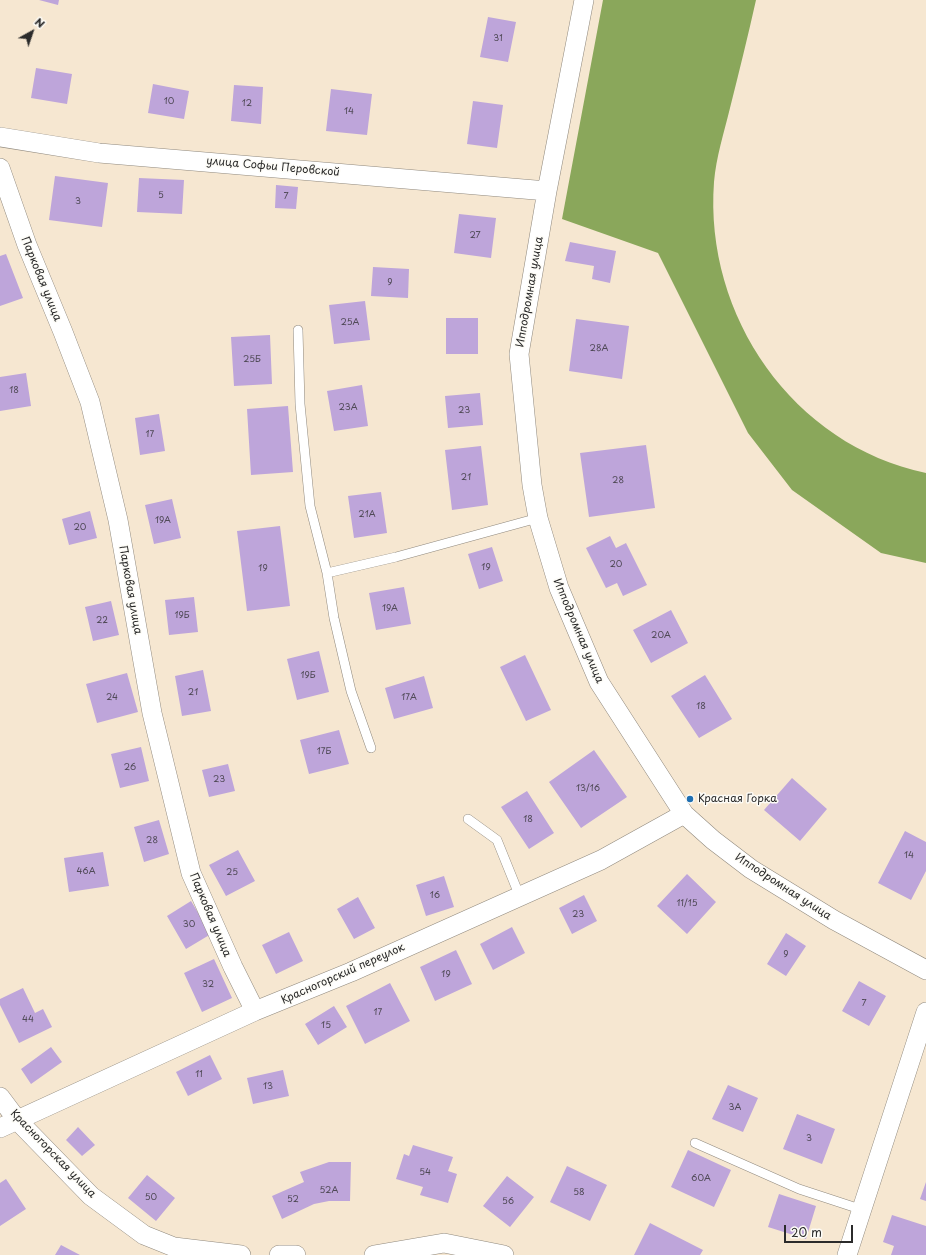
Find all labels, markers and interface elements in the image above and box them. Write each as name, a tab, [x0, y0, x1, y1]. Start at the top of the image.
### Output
north arrow	[12, 12, 52, 52]
text: N	[31, 13, 49, 32]
house number: 31	[493, 34, 503, 44]
house number: 10	[164, 97, 174, 107]
house number: 12	[242, 99, 252, 109]
house number: 14	[344, 107, 354, 117]
street label: улица Софьи Перовской	[206, 155, 340, 179]
house number: 5	[158, 191, 164, 201]
house number: 7	[283, 192, 289, 202]
house number: 3	[75, 197, 81, 207]
house number: 27	[469, 231, 481, 241]
street label: Парковая улица	[18, 235, 64, 323]
street label: Ипподромная улица	[514, 236, 546, 348]
house number: 9	[387, 278, 393, 288]
house number: 25А	[341, 318, 359, 328]
house number: 28А	[590, 344, 608, 354]
house number: 25Б	[243, 355, 261, 365]
house number: 18	[9, 386, 19, 396]
house number: 23А	[338, 403, 358, 413]
house number: 23	[458, 406, 470, 416]
house number: 17	[146, 430, 154, 440]
house number: 21	[461, 473, 471, 483]
house number: 28	[612, 476, 624, 486]
house number: 21А	[358, 510, 376, 520]
house number: 19А	[155, 516, 171, 526]
house number: 20	[74, 523, 86, 533]
street label: Парковая улица	[116, 545, 144, 635]
house number: 20	[610, 560, 622, 570]
house number: 19	[481, 563, 491, 573]
house number: 19	[258, 564, 268, 574]
street label: Ипподромная улица	[550, 577, 606, 685]
house number: 19А	[382, 604, 398, 614]
house number: 19Б	[174, 611, 190, 621]
house number: 22	[96, 616, 108, 626]
house number: 20А	[651, 631, 671, 641]
house number: 19Б	[300, 671, 316, 681]
house number: 21	[188, 688, 198, 698]
house number: 24	[106, 693, 118, 703]
house number: 17А	[401, 693, 417, 703]
house number: 18	[696, 702, 706, 712]
house number: 17Б	[317, 747, 331, 757]
house number: 26	[124, 763, 136, 773]
house number: 23	[213, 775, 225, 785]
house number: 13/16	[576, 784, 600, 794]
place label: Красная Горка	[698, 792, 777, 806]
marker: Красная Горка	[685, 794, 695, 804]
house number: 18	[523, 815, 533, 825]
house number: 28	[146, 836, 158, 846]
street label: Ипподромная улица	[732, 851, 834, 923]
house number: 14	[904, 851, 914, 861]
house number: 46А	[76, 867, 96, 877]
house number: 25	[226, 868, 238, 878]
street label: Парковая улица	[186, 871, 234, 959]
house number: 16	[430, 891, 440, 901]
house number: 11/15	[676, 899, 698, 909]
house number: 23	[572, 910, 584, 920]
house number: 30	[183, 920, 195, 930]
street label: Красногорский переулок	[279, 941, 407, 1007]
house number: 9	[783, 950, 789, 960]
house number: 19	[441, 970, 451, 980]
house number: 32	[202, 980, 214, 990]
house number: 7	[861, 999, 867, 1009]
house number: 17	[374, 1008, 382, 1018]
house number: 44	[22, 1015, 34, 1025]
house number: 15	[321, 1021, 331, 1031]
house number: 11	[195, 1070, 203, 1080]
house number: 13	[263, 1082, 273, 1092]
house number: 3А	[729, 1103, 741, 1113]
street label: Красногорская улица	[7, 1107, 99, 1201]
house number: 3	[806, 1134, 812, 1144]
house number: 54	[419, 1168, 431, 1178]
house number: 60А	[691, 1174, 711, 1184]
house number: 52А	[320, 1186, 338, 1196]
house number: 58	[573, 1188, 585, 1198]
house number: 50	[145, 1193, 157, 1203]
house number: 52	[287, 1195, 299, 1205]
house number: 56	[502, 1197, 514, 1207]
scale bar	[786, 1217, 855, 1243]
text: 20 m	[791, 1223, 822, 1241]

